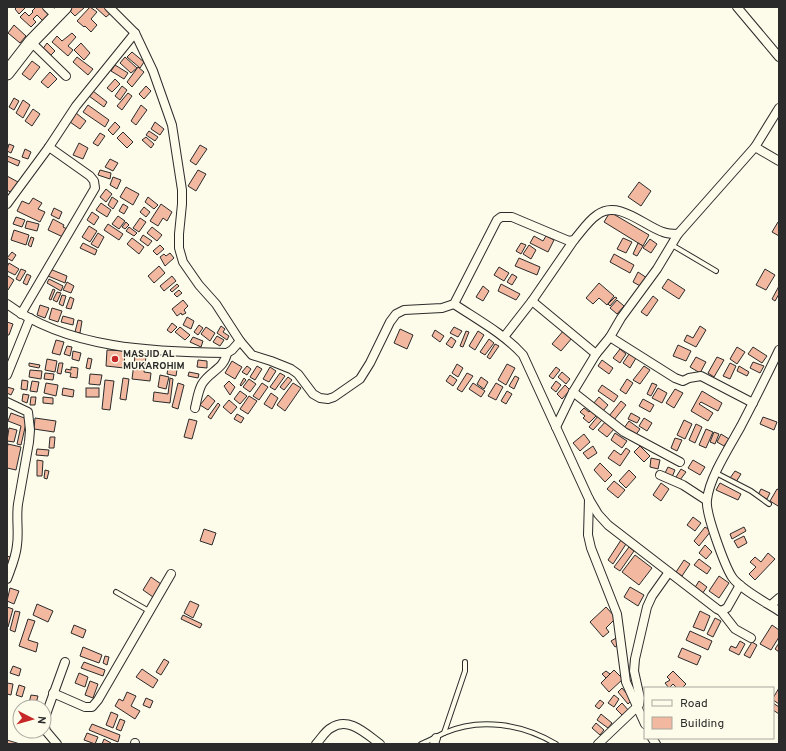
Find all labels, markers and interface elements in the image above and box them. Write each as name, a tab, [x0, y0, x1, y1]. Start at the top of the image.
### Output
place label: MASJID AL MUKAROHIM	[123, 348, 185, 373]
marker: MASJID AL MUKAROHIM	[110, 354, 120, 364]
legend	[644, 687, 774, 739]
text: Road	[680, 696, 708, 712]
north arrow	[12, 699, 52, 739]
text: N	[34, 715, 48, 725]
text: Building	[680, 716, 724, 732]

